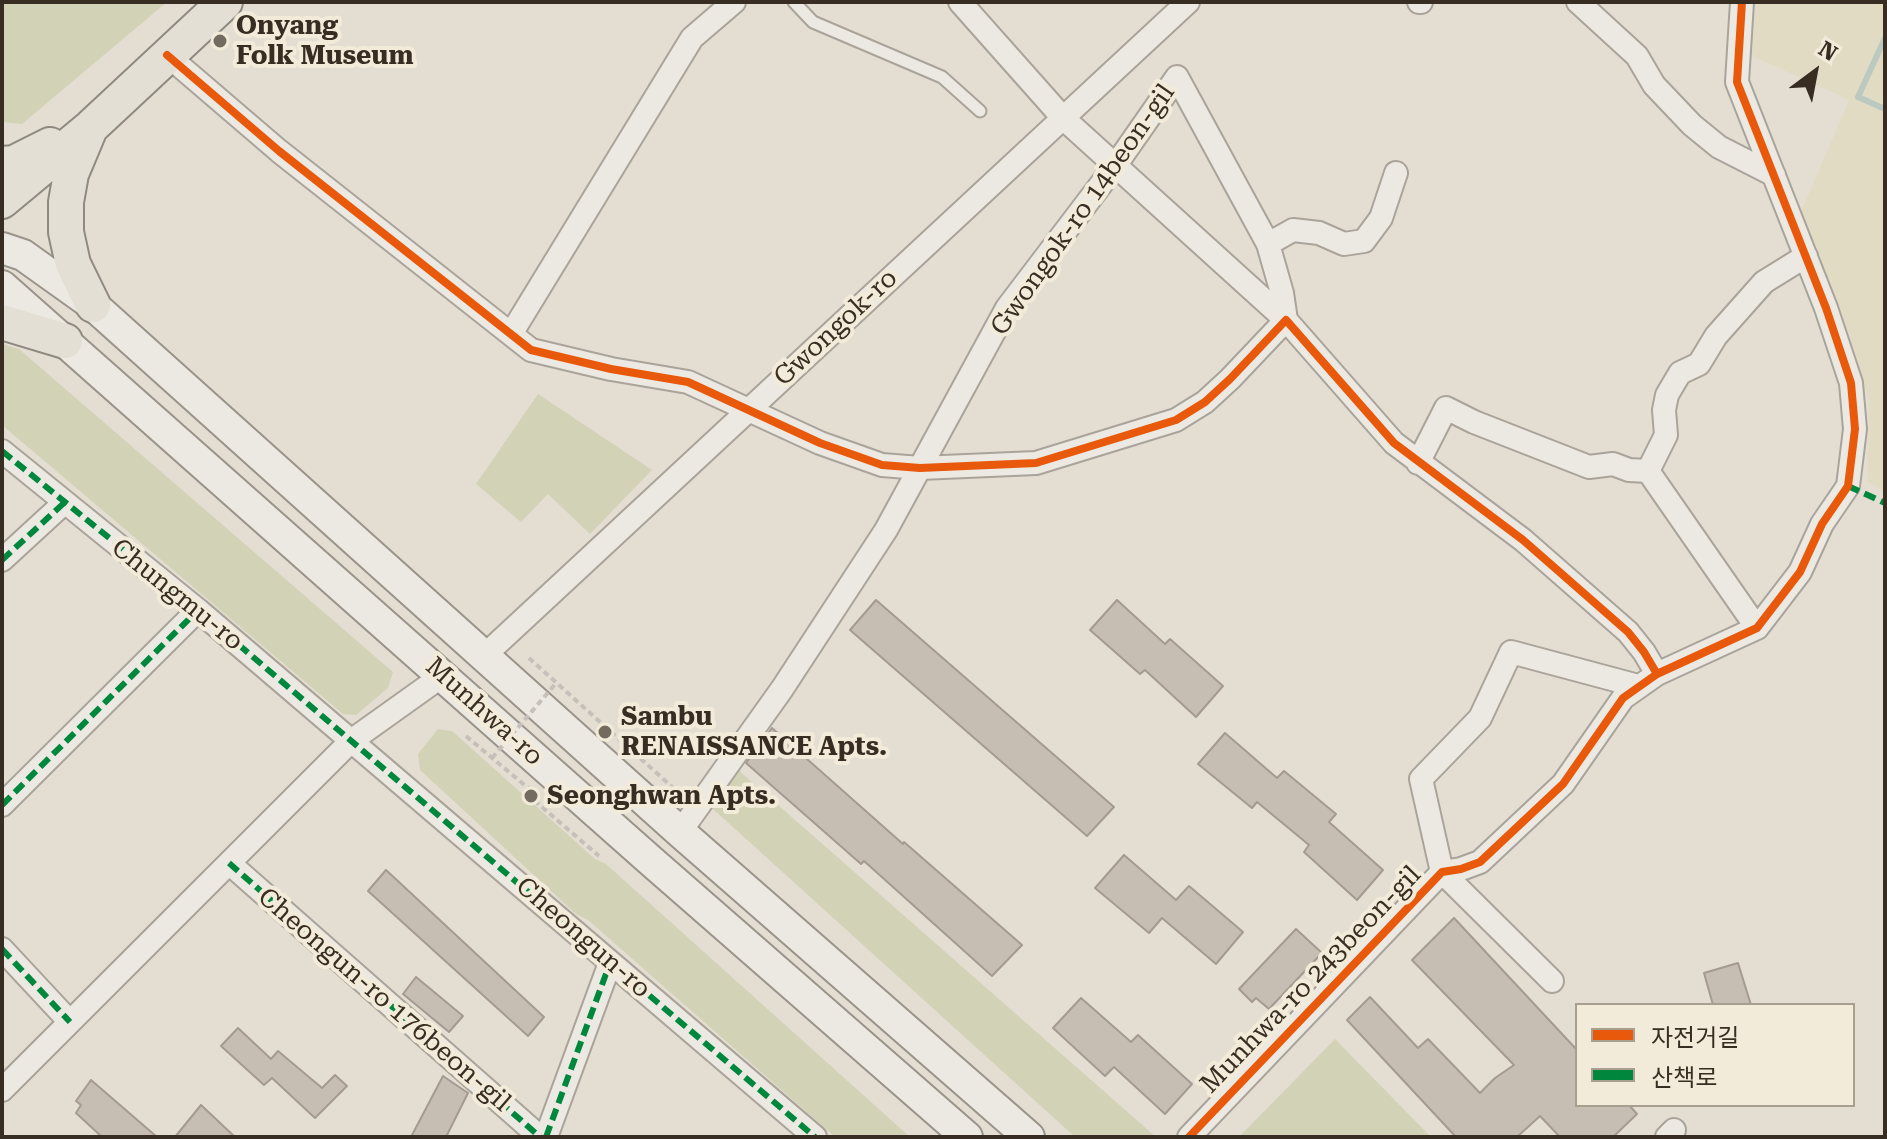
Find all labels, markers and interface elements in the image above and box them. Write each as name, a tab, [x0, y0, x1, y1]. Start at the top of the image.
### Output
place label: Onyang Folk Museum	[236, 10, 413, 72]
marker: Onyang Folk Museum	[211, 32, 229, 50]
north arrow	[1775, 32, 1855, 112]
text: N	[1814, 36, 1842, 66]
street label: Gwongok-ro 14beon-gil	[984, 78, 1182, 342]
street label: Gwongok-ro	[768, 263, 904, 393]
street label: Chungmu-ro	[105, 532, 249, 658]
street label: Munhwa-ro	[419, 651, 549, 773]
place label: Sambu RENAISSANCE Apts.	[621, 701, 887, 762]
marker: Sambu RENAISSANCE Apts.	[596, 723, 614, 741]
place label: Seonghwan Apts.	[547, 780, 776, 812]
marker: Seonghwan Apts.	[522, 787, 540, 805]
street label: Munhwa-ro 243beon-gil	[1194, 860, 1428, 1100]
street label: Cheongun-ro	[509, 871, 657, 1005]
street label: Cheongun-ro 176beon-gil	[251, 882, 517, 1118]
legend	[1575, 1003, 1855, 1107]
text: 자전거길	[1651, 1024, 1739, 1052]
text: 산책로	[1651, 1064, 1717, 1092]

